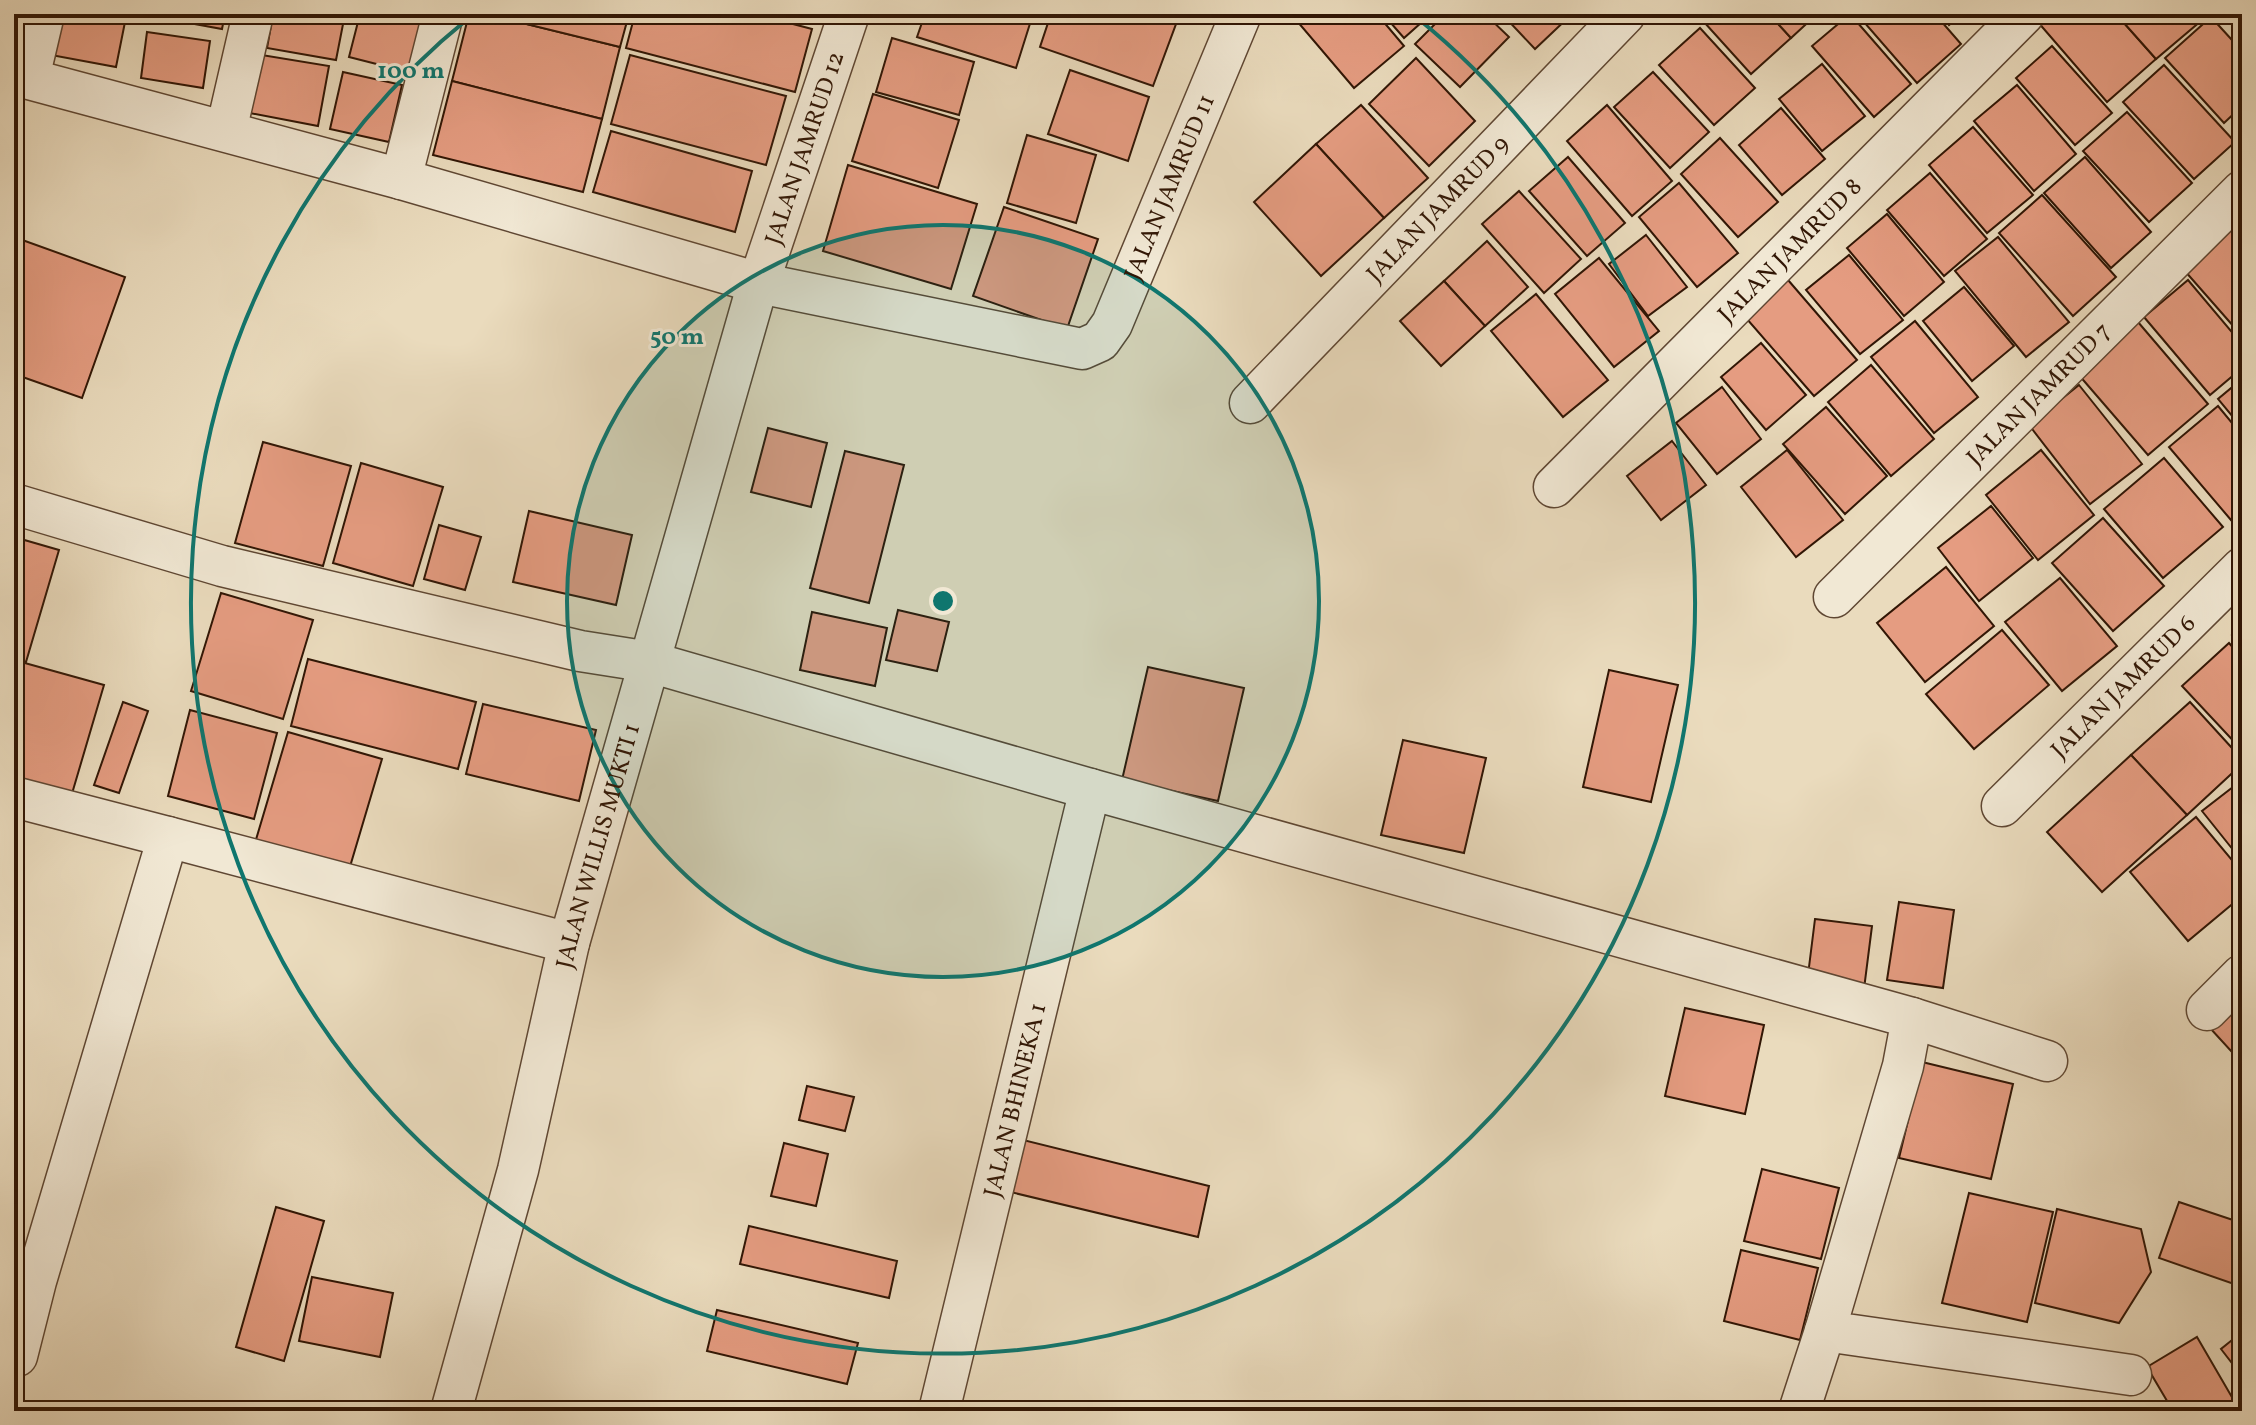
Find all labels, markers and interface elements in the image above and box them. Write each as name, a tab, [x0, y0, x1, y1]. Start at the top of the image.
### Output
street label: JALAN JAMRUD 12	[758, 47, 854, 250]
text: 100 m	[377, 55, 445, 89]
street label: JALAN JAMRUD 11	[1117, 90, 1225, 286]
street label: JALAN JAMRUD 9	[1360, 129, 1518, 291]
street label: JALAN JAMRUD 8	[1711, 171, 1871, 332]
street label: JALAN JAMRUD 7	[1960, 316, 2119, 475]
text: 50 m	[650, 321, 704, 355]
centre of rings	[929, 587, 957, 615]
street label: JALAN JAMRUD 6	[2044, 608, 2204, 767]
street label: JALAN WILLIS MUKTI 1	[549, 720, 650, 972]
street label: JALAN BHINEKA 1	[976, 1000, 1056, 1201]

